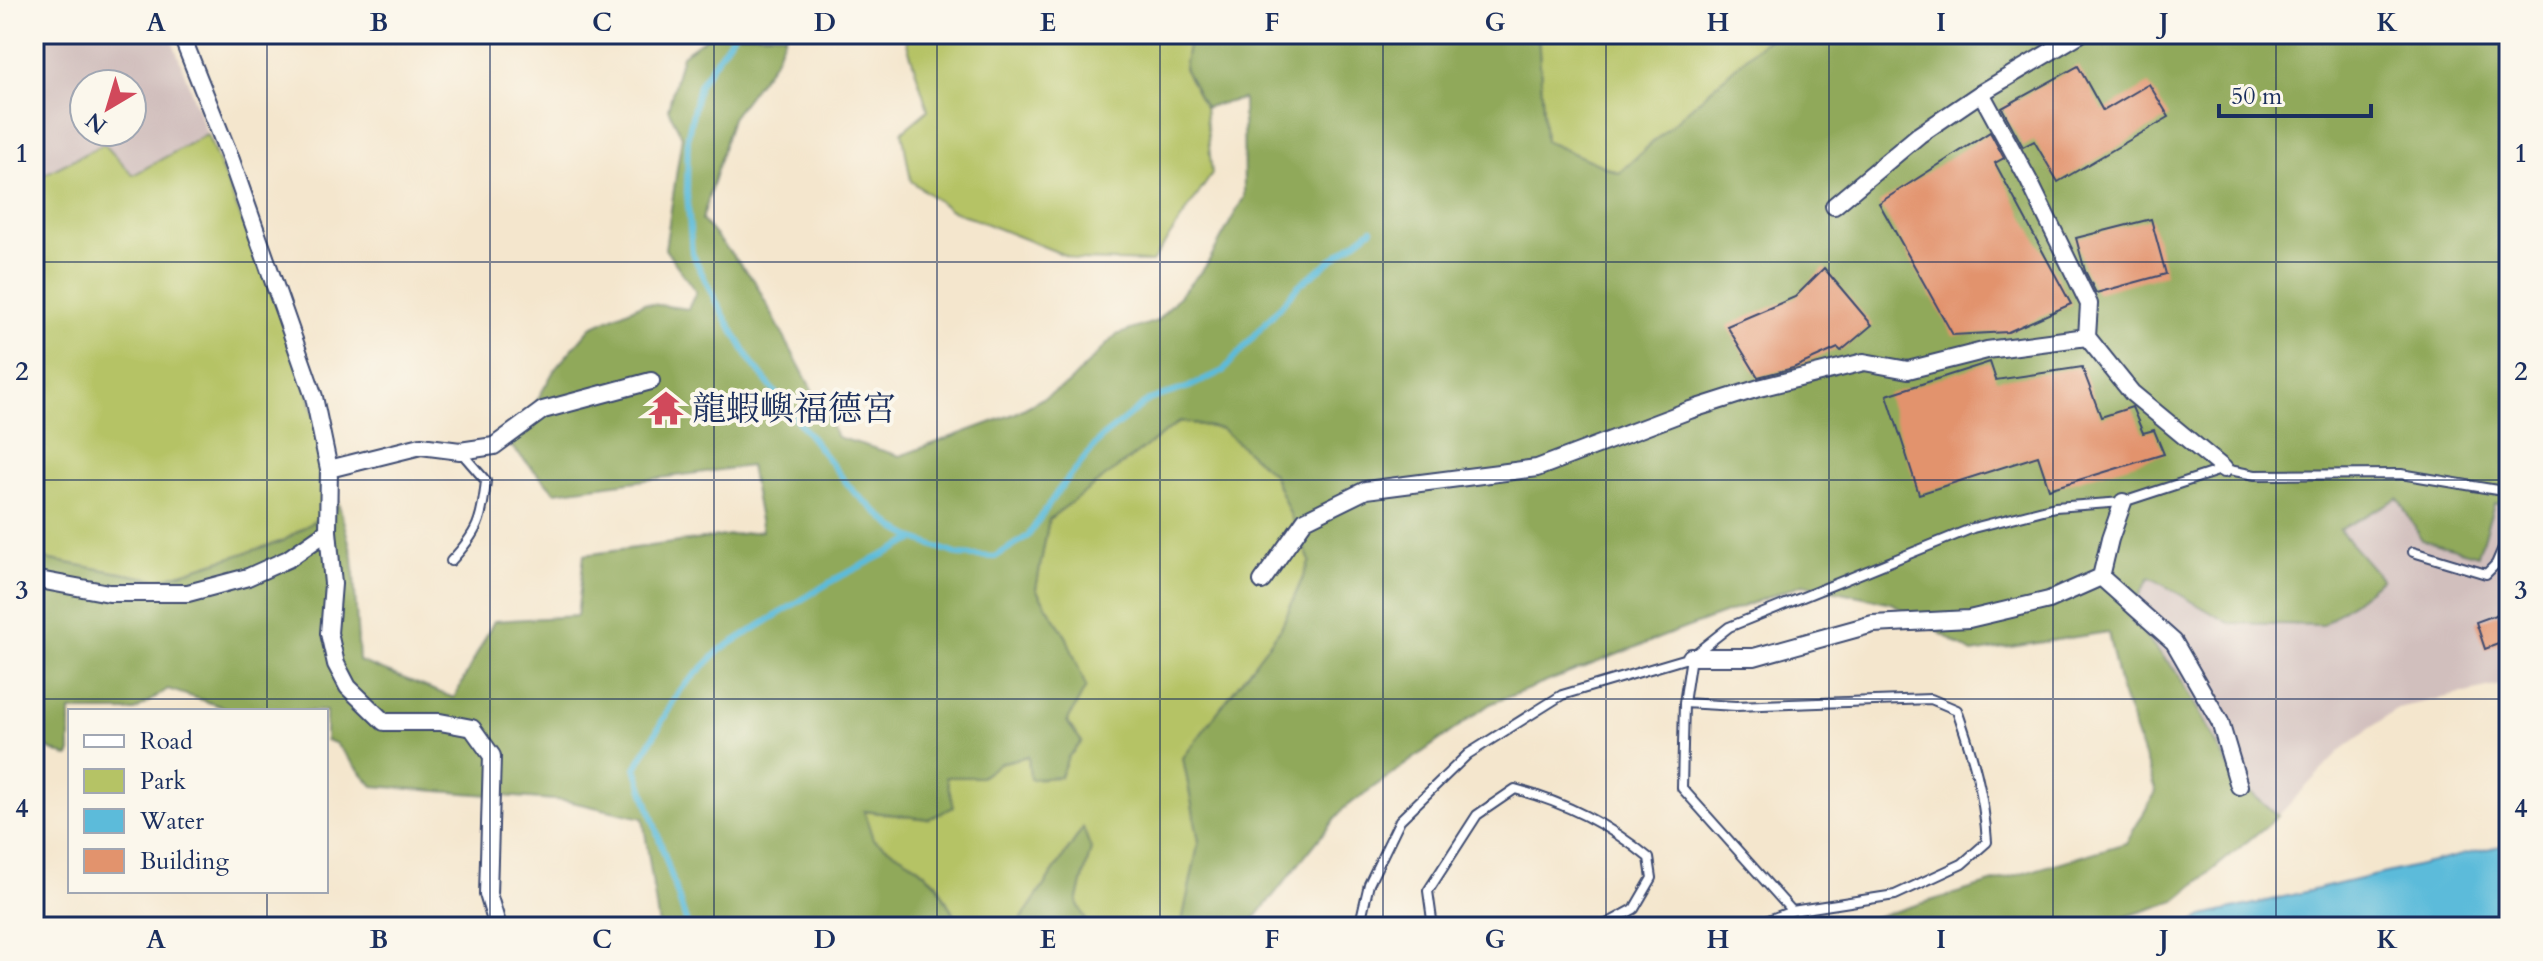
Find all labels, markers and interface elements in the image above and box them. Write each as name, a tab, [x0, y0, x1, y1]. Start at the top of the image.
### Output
text: A	[146, 5, 166, 40]
text: B	[370, 5, 388, 40]
text: C	[592, 5, 612, 40]
text: D	[814, 5, 836, 40]
text: E	[1040, 5, 1056, 40]
text: F	[1264, 5, 1280, 40]
text: G	[1484, 5, 1506, 40]
text: H	[1707, 5, 1730, 40]
text: I	[1936, 5, 1946, 40]
text: J	[2155, 5, 2169, 40]
text: K	[2376, 5, 2398, 40]
north arrow	[68, 68, 148, 148]
scale bar	[2219, 68, 2371, 118]
text: 50 m	[2231, 80, 2283, 113]
text: N	[80, 105, 113, 141]
text: 1	[15, 136, 29, 171]
text: 1	[2514, 136, 2528, 171]
text: 2	[15, 354, 29, 389]
text: 2	[2514, 354, 2528, 389]
place label: 龍蝦嶼福德宮	[692, 386, 896, 432]
temple icon: 龍蝦嶼福德宮	[647, 389, 685, 427]
text: 3	[15, 573, 29, 608]
text: 3	[2514, 573, 2528, 608]
legend	[68, 709, 328, 893]
text: Road	[140, 725, 193, 758]
text: Park	[140, 765, 186, 798]
text: 4	[15, 791, 29, 826]
text: 4	[2514, 791, 2528, 826]
text: Water	[139, 805, 204, 838]
text: Building	[140, 845, 230, 878]
text: A	[146, 922, 166, 957]
text: B	[370, 922, 388, 957]
text: C	[592, 922, 612, 957]
text: D	[814, 922, 836, 957]
text: E	[1040, 922, 1056, 957]
text: F	[1264, 922, 1280, 957]
text: G	[1484, 922, 1506, 957]
text: H	[1707, 922, 1730, 957]
text: I	[1936, 922, 1946, 957]
text: J	[2155, 922, 2169, 957]
text: K	[2376, 922, 2398, 957]

